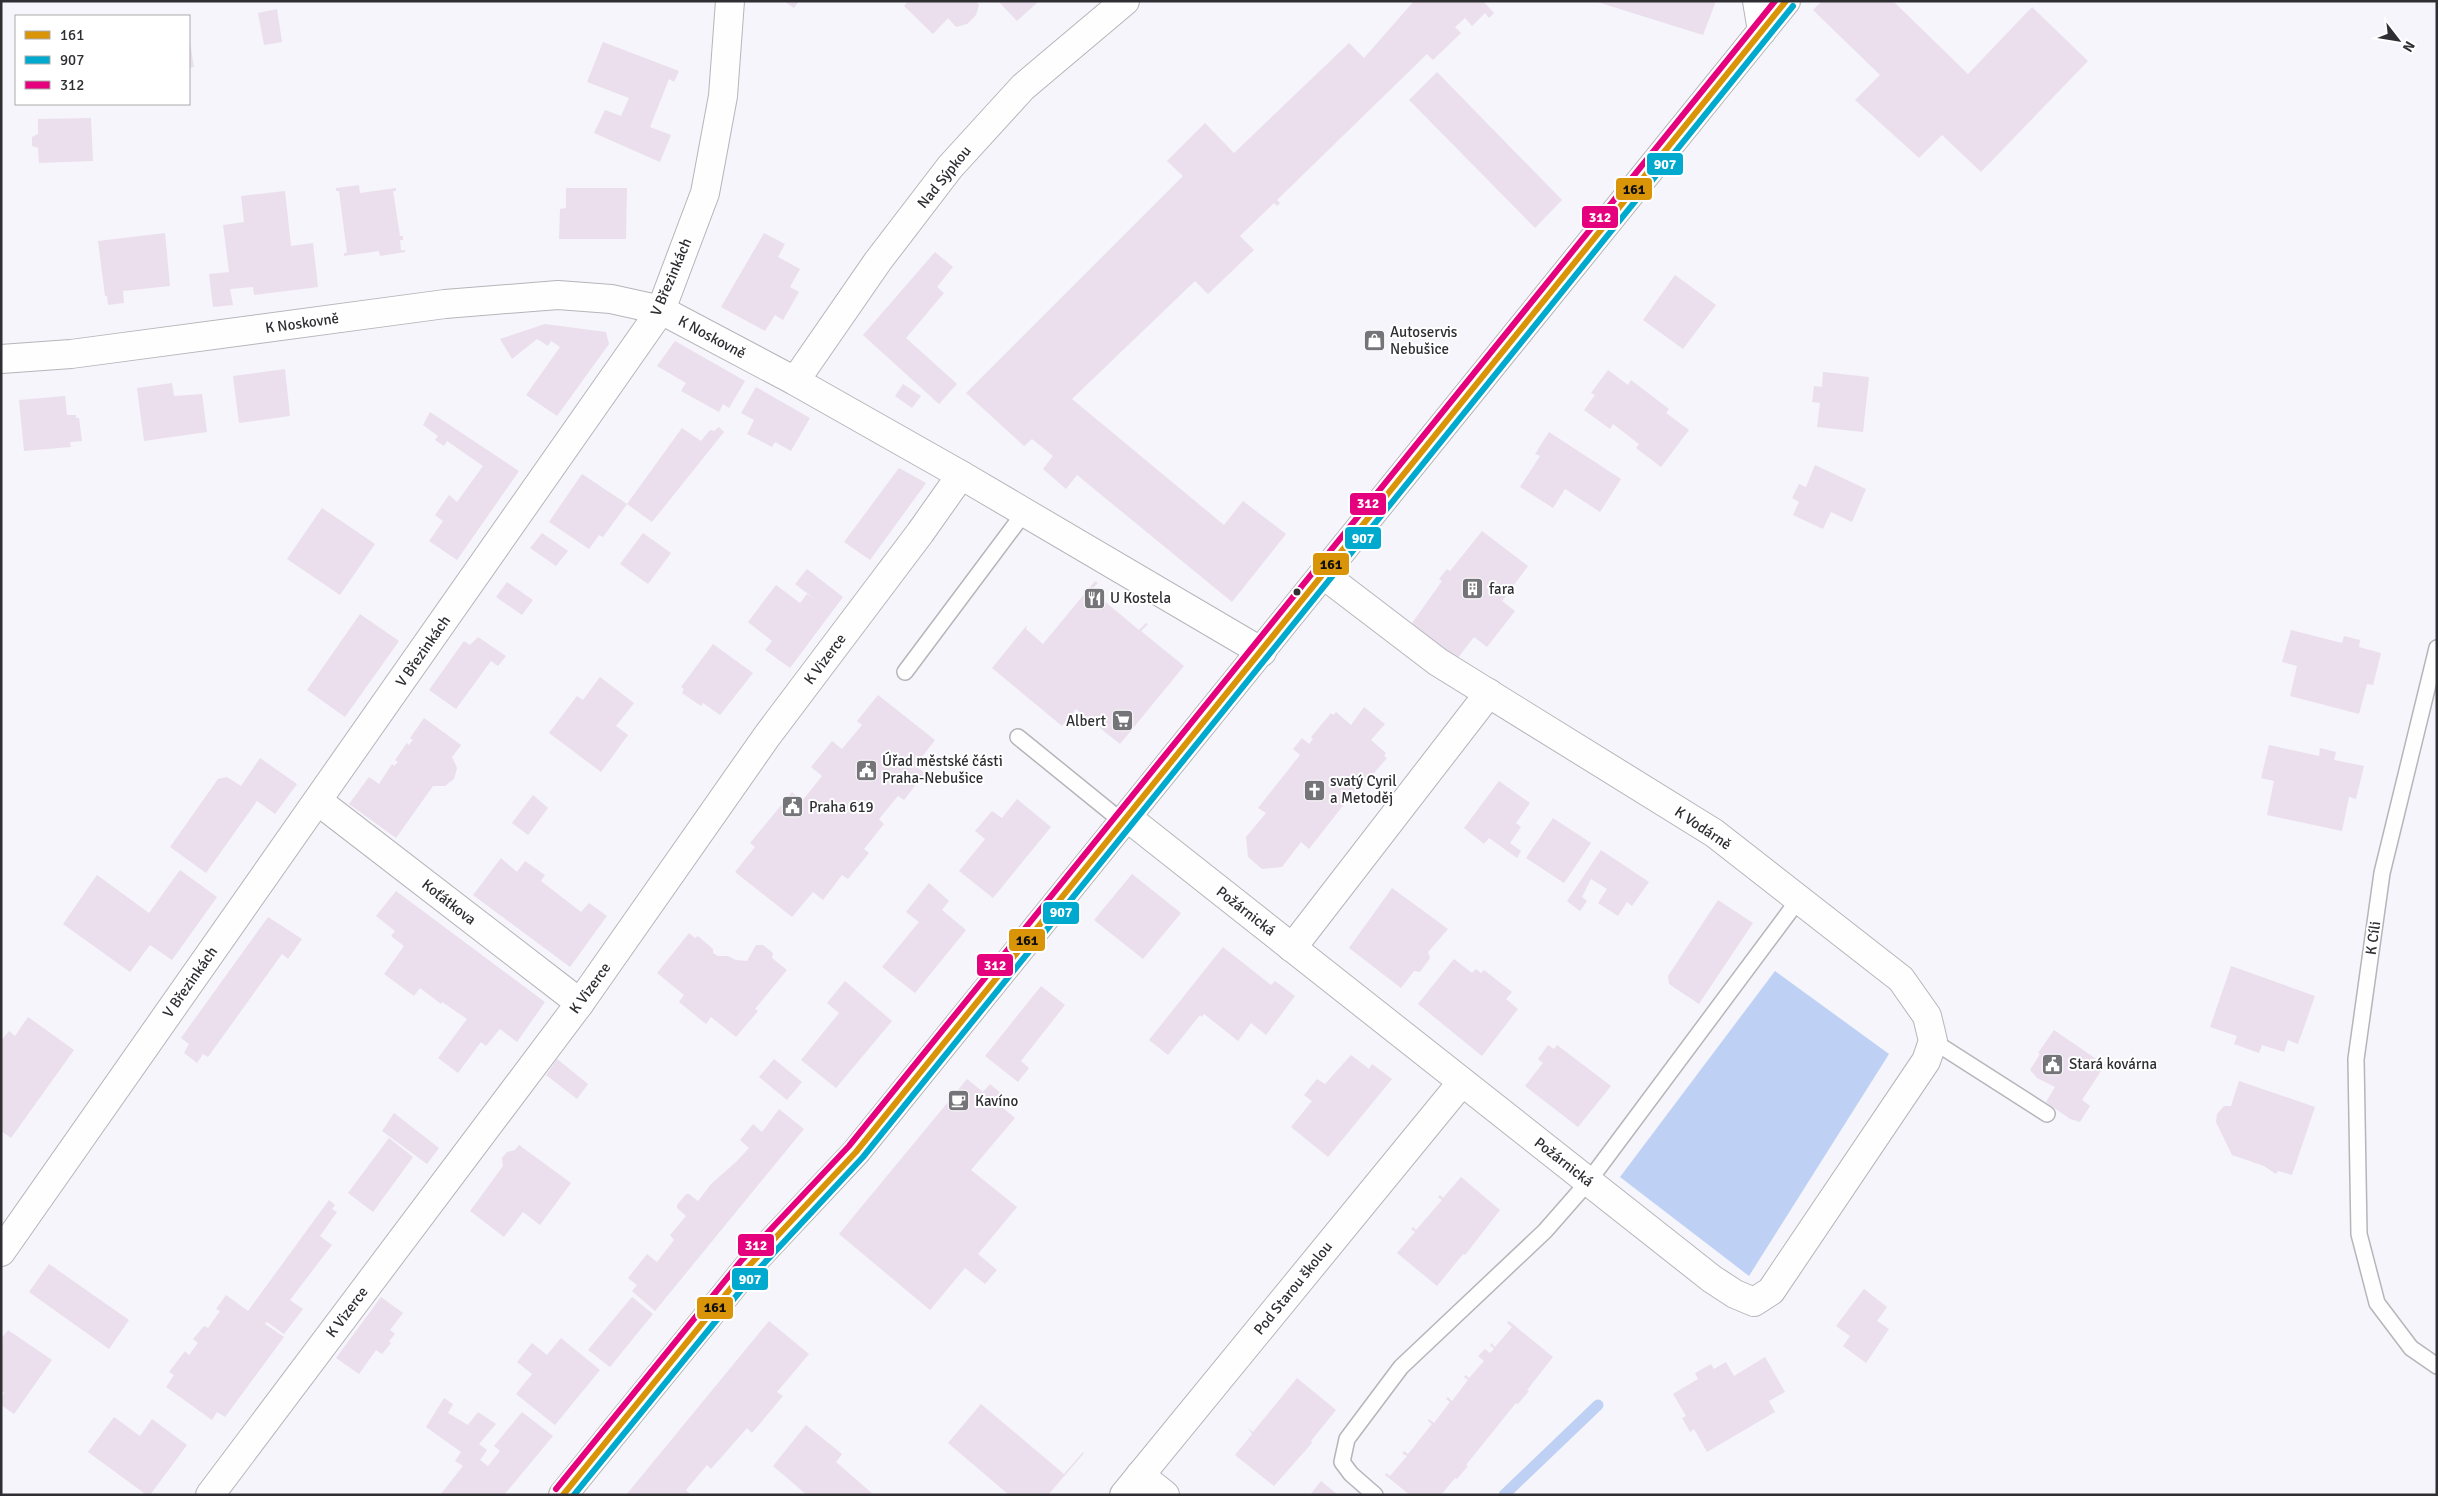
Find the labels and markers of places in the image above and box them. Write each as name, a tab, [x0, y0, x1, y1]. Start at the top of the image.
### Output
place label: Autoservis Nebušice	[1390, 323, 1458, 358]
shop icon: Autoservis Nebušice	[1362, 329, 1386, 353]
building icon: fara	[1461, 577, 1485, 601]
place label: fara	[1489, 580, 1515, 598]
restaurant icon: U Kostela	[1082, 586, 1106, 610]
unlabelled marker	[1292, 587, 1302, 597]
place label: U Kostela	[1110, 589, 1171, 607]
supermarket icon: Albert	[1110, 709, 1134, 733]
place label: Albert	[1066, 712, 1106, 730]
place label: Úřad městské části Praha-Nebušice	[882, 751, 1003, 787]
public building icon: Úřad městské části Praha-Nebušice	[854, 758, 878, 782]
place label: svatý Cyril a Metoděj	[1330, 772, 1397, 807]
church icon: svatý Cyril a Metoděj	[1302, 778, 1326, 802]
public building icon: Praha 619	[781, 795, 805, 819]
place label: Praha 619	[809, 798, 874, 816]
public building icon: Stará kovárna	[2041, 1052, 2065, 1076]
place label: Stará kovárna	[2069, 1055, 2157, 1073]
cafe icon: Kavíno	[947, 1089, 971, 1113]
place label: Kavíno	[975, 1092, 1018, 1110]

